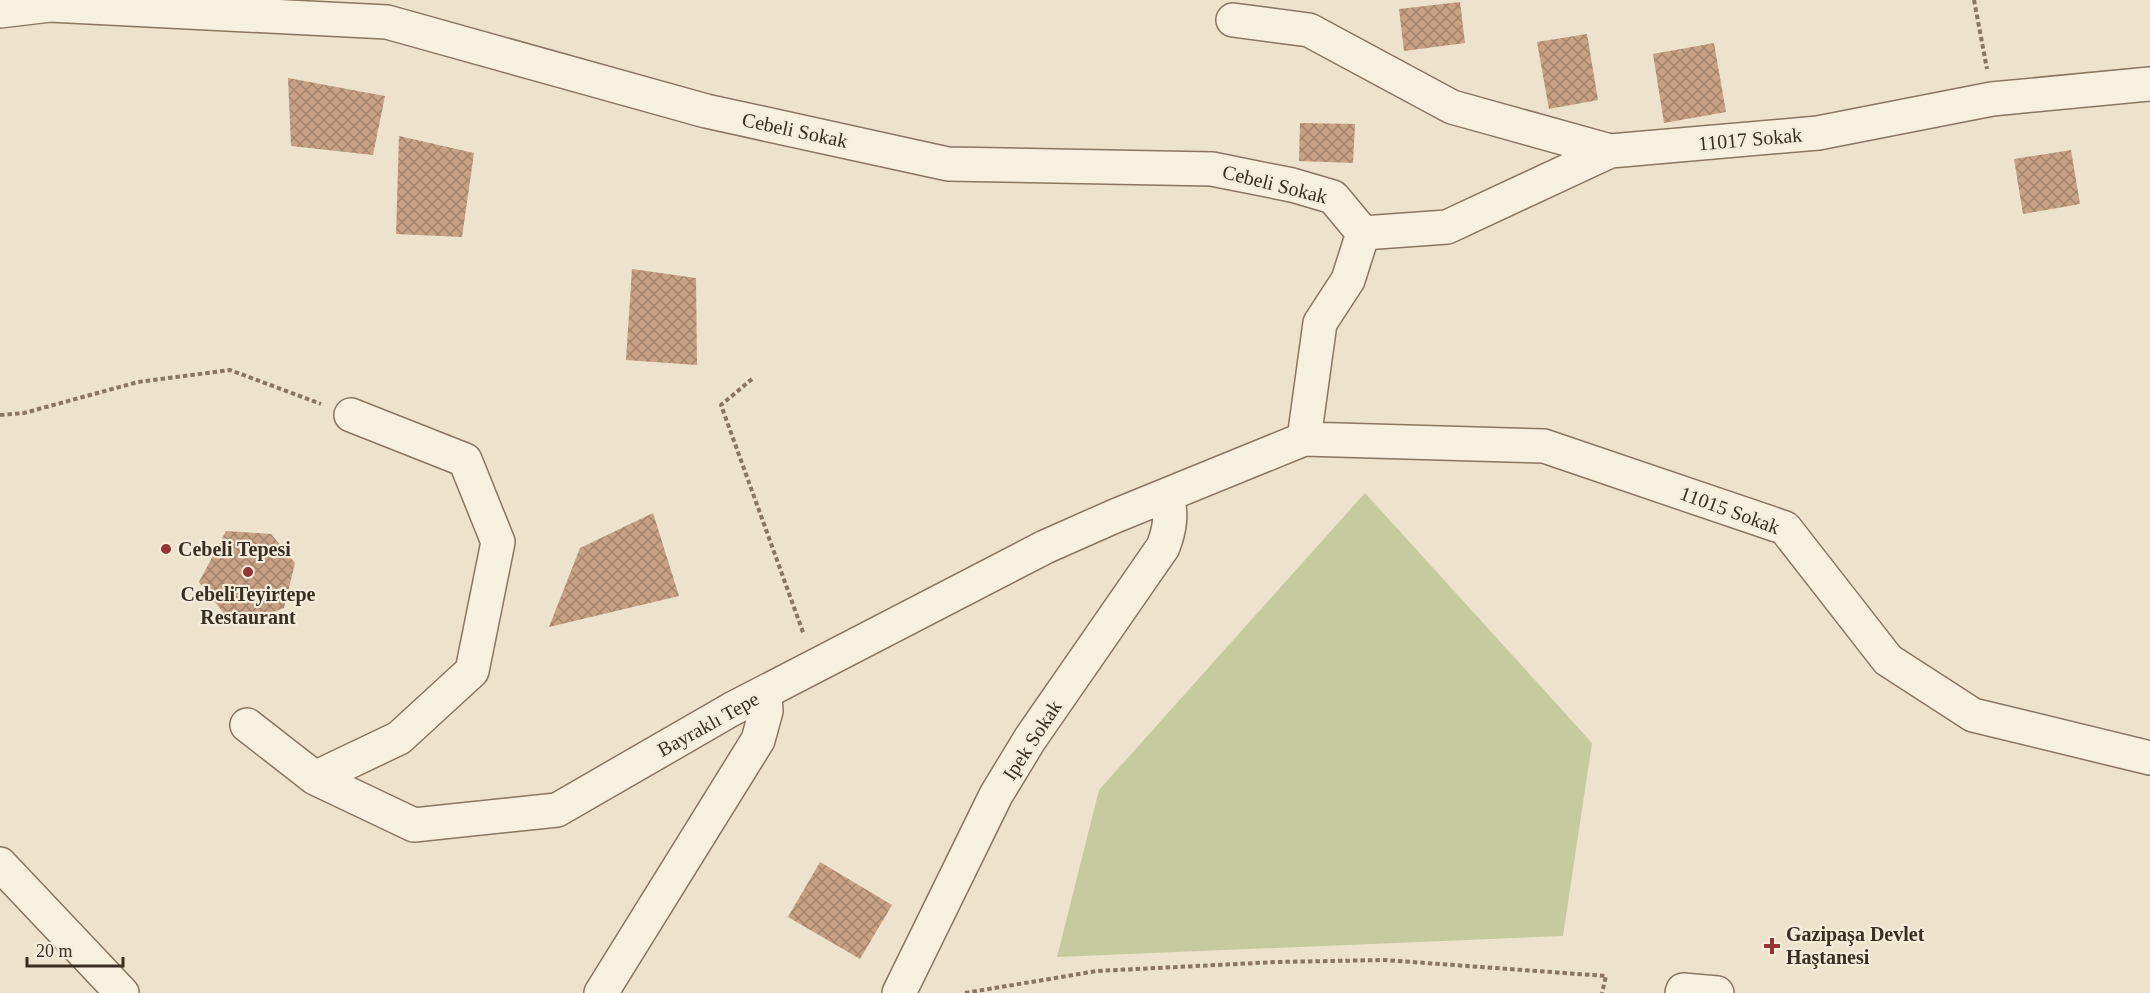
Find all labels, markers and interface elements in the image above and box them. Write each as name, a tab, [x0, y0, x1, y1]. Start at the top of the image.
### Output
street label: Cebeli Sokak	[740, 108, 850, 152]
street label: 11017 Sokak	[1697, 123, 1803, 155]
street label: Cebeli Sokak	[1220, 160, 1330, 208]
street label: 11015 Sokak	[1677, 482, 1783, 538]
place label: Cebeli Tepesi	[178, 538, 291, 561]
marker: Cebeli Tepesi	[159, 542, 173, 556]
marker: CebeliTeyirtepe Restaurant	[241, 565, 255, 579]
place label: CebeliTeyirtepe Restaurant	[181, 583, 316, 628]
street label: Bayraklı Tepe	[654, 687, 763, 762]
street label: Ipek Sokak	[998, 696, 1067, 785]
place label: Gazipaşa Devlet Haştanesi	[1786, 923, 1925, 969]
scale bar	[27, 930, 123, 968]
marker: Gazipaşa Devlet Haştanesi	[1763, 937, 1781, 955]
text: 20 m	[36, 941, 73, 961]

